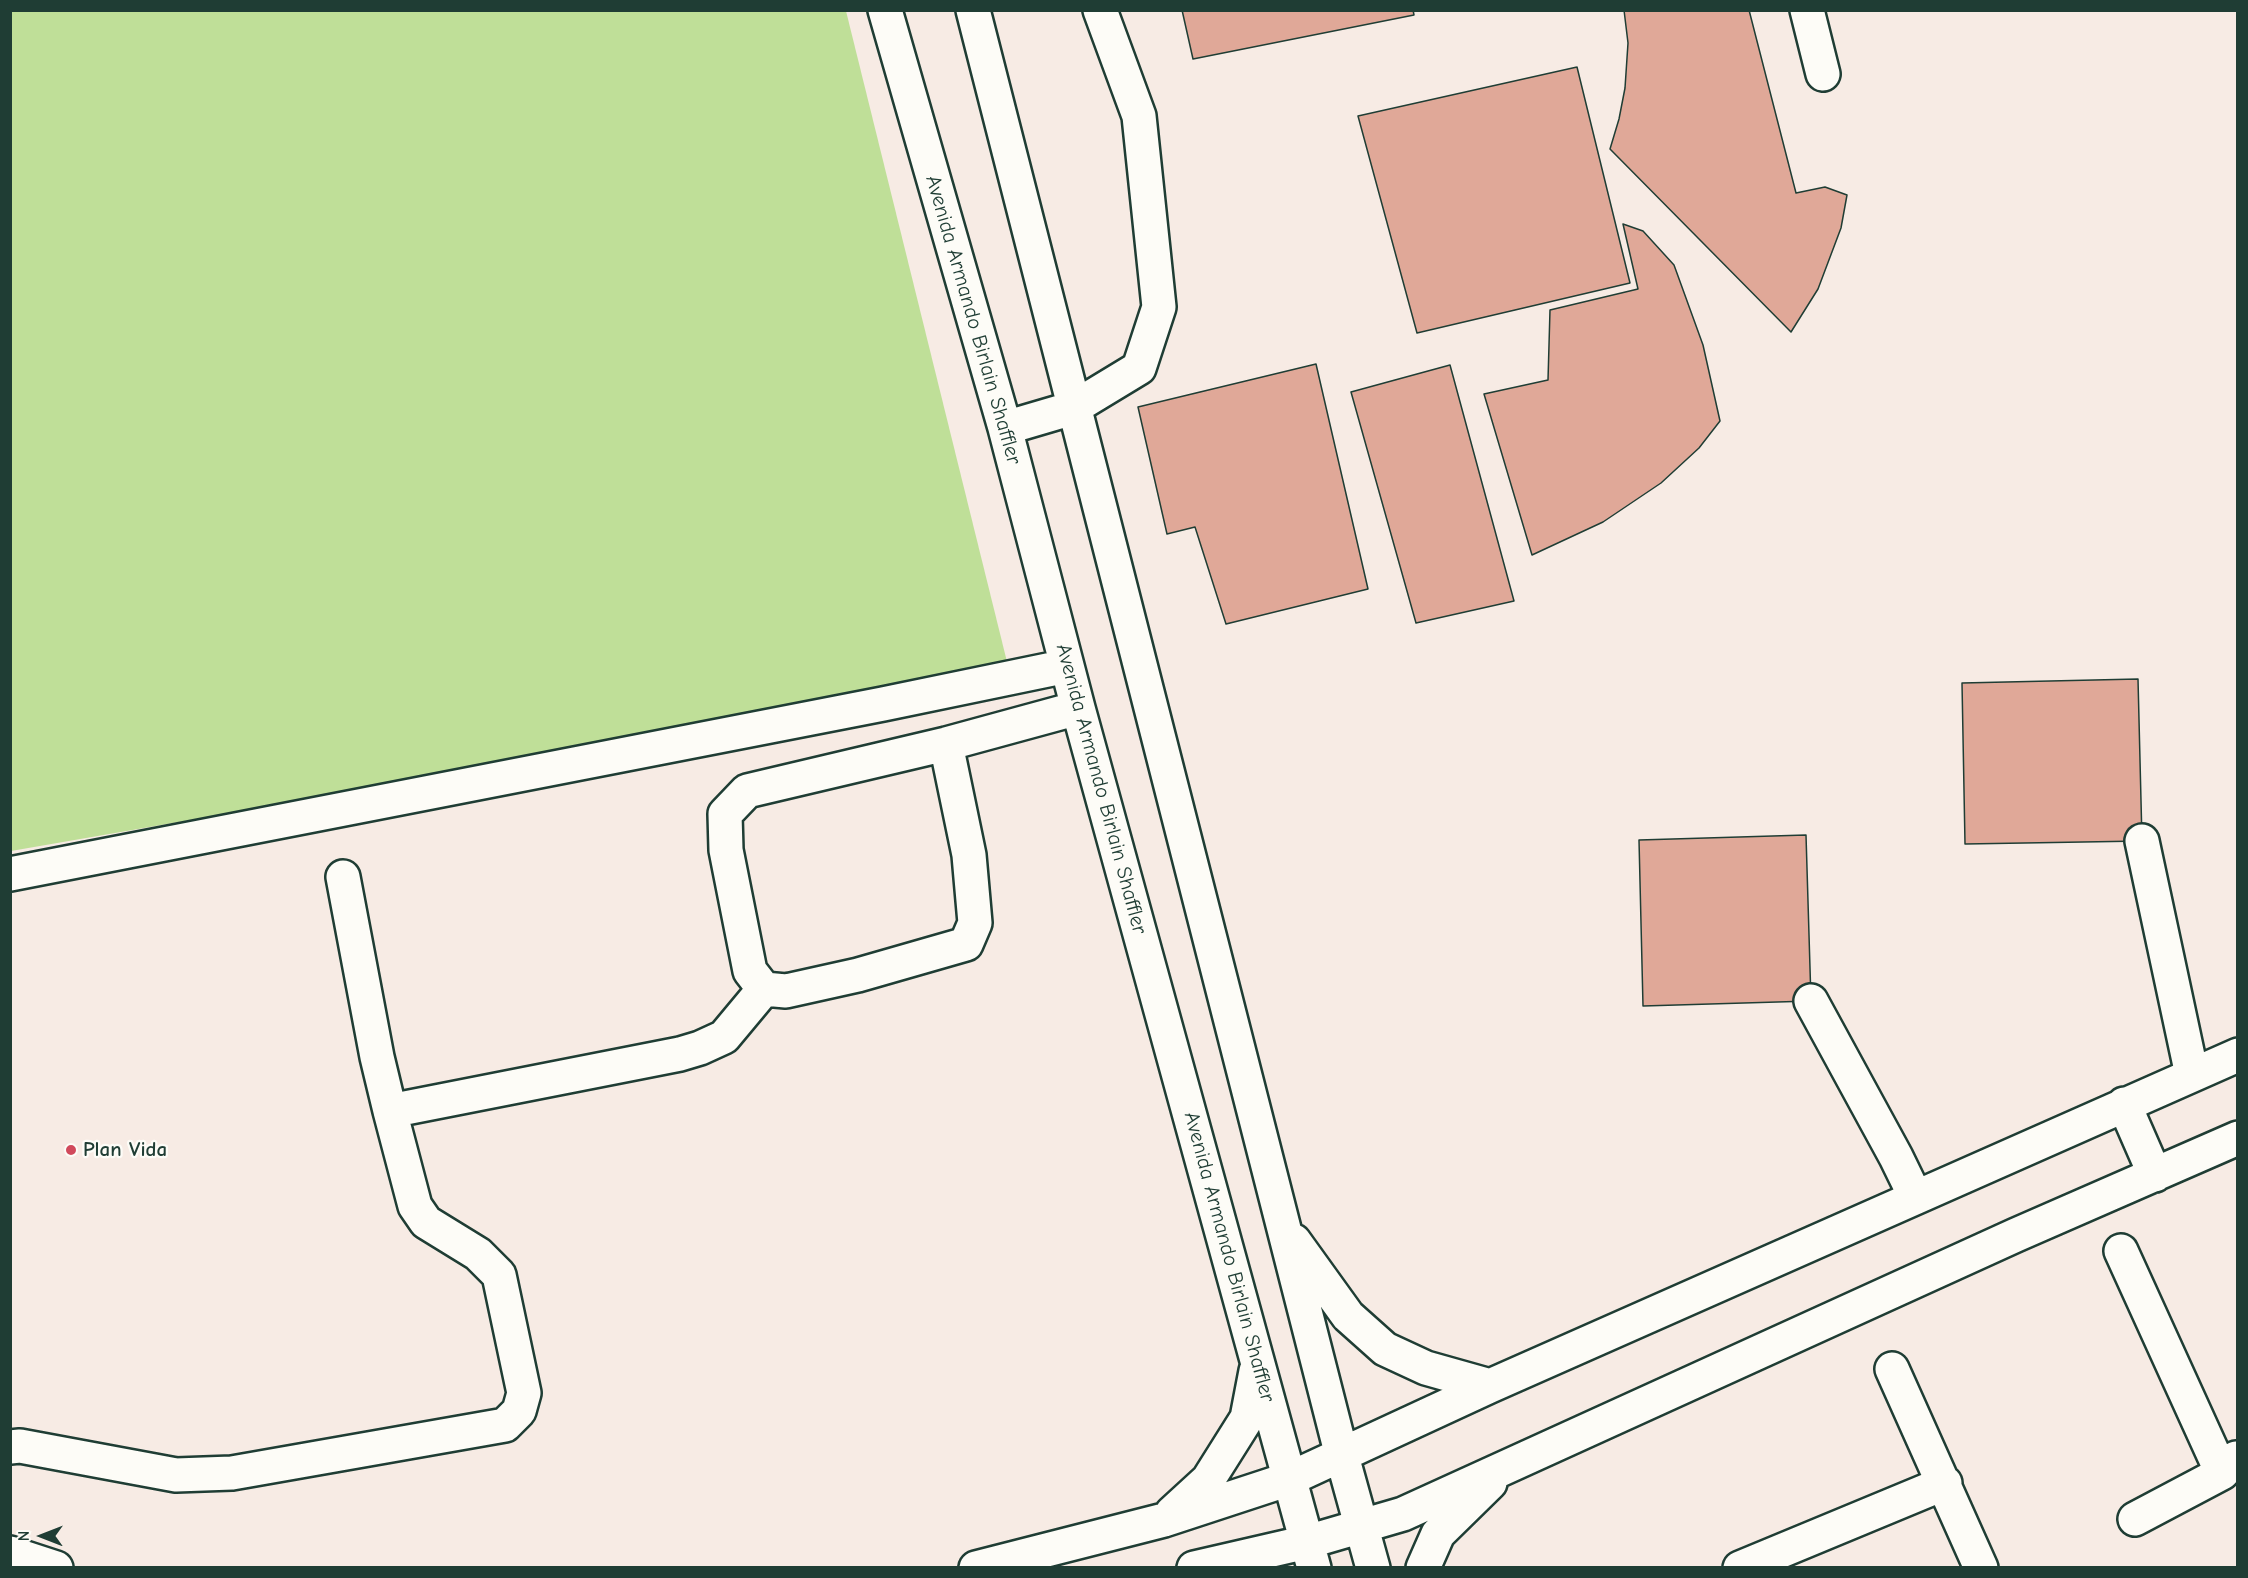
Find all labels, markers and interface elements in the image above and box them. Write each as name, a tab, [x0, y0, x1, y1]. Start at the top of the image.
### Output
street label: Avenida Armando Birlain Shaffler	[920, 172, 1026, 468]
street label: Avenida Armando Birlain Shaffler	[1050, 641, 1152, 937]
street label: Avenida Armando Birlain Shaffler	[1178, 1109, 1280, 1405]
place label: Plan Vida	[83, 1137, 167, 1163]
marker: Plan Vida	[64, 1143, 78, 1157]
north arrow	[12, 1506, 72, 1566]
text: N	[15, 1531, 33, 1541]

